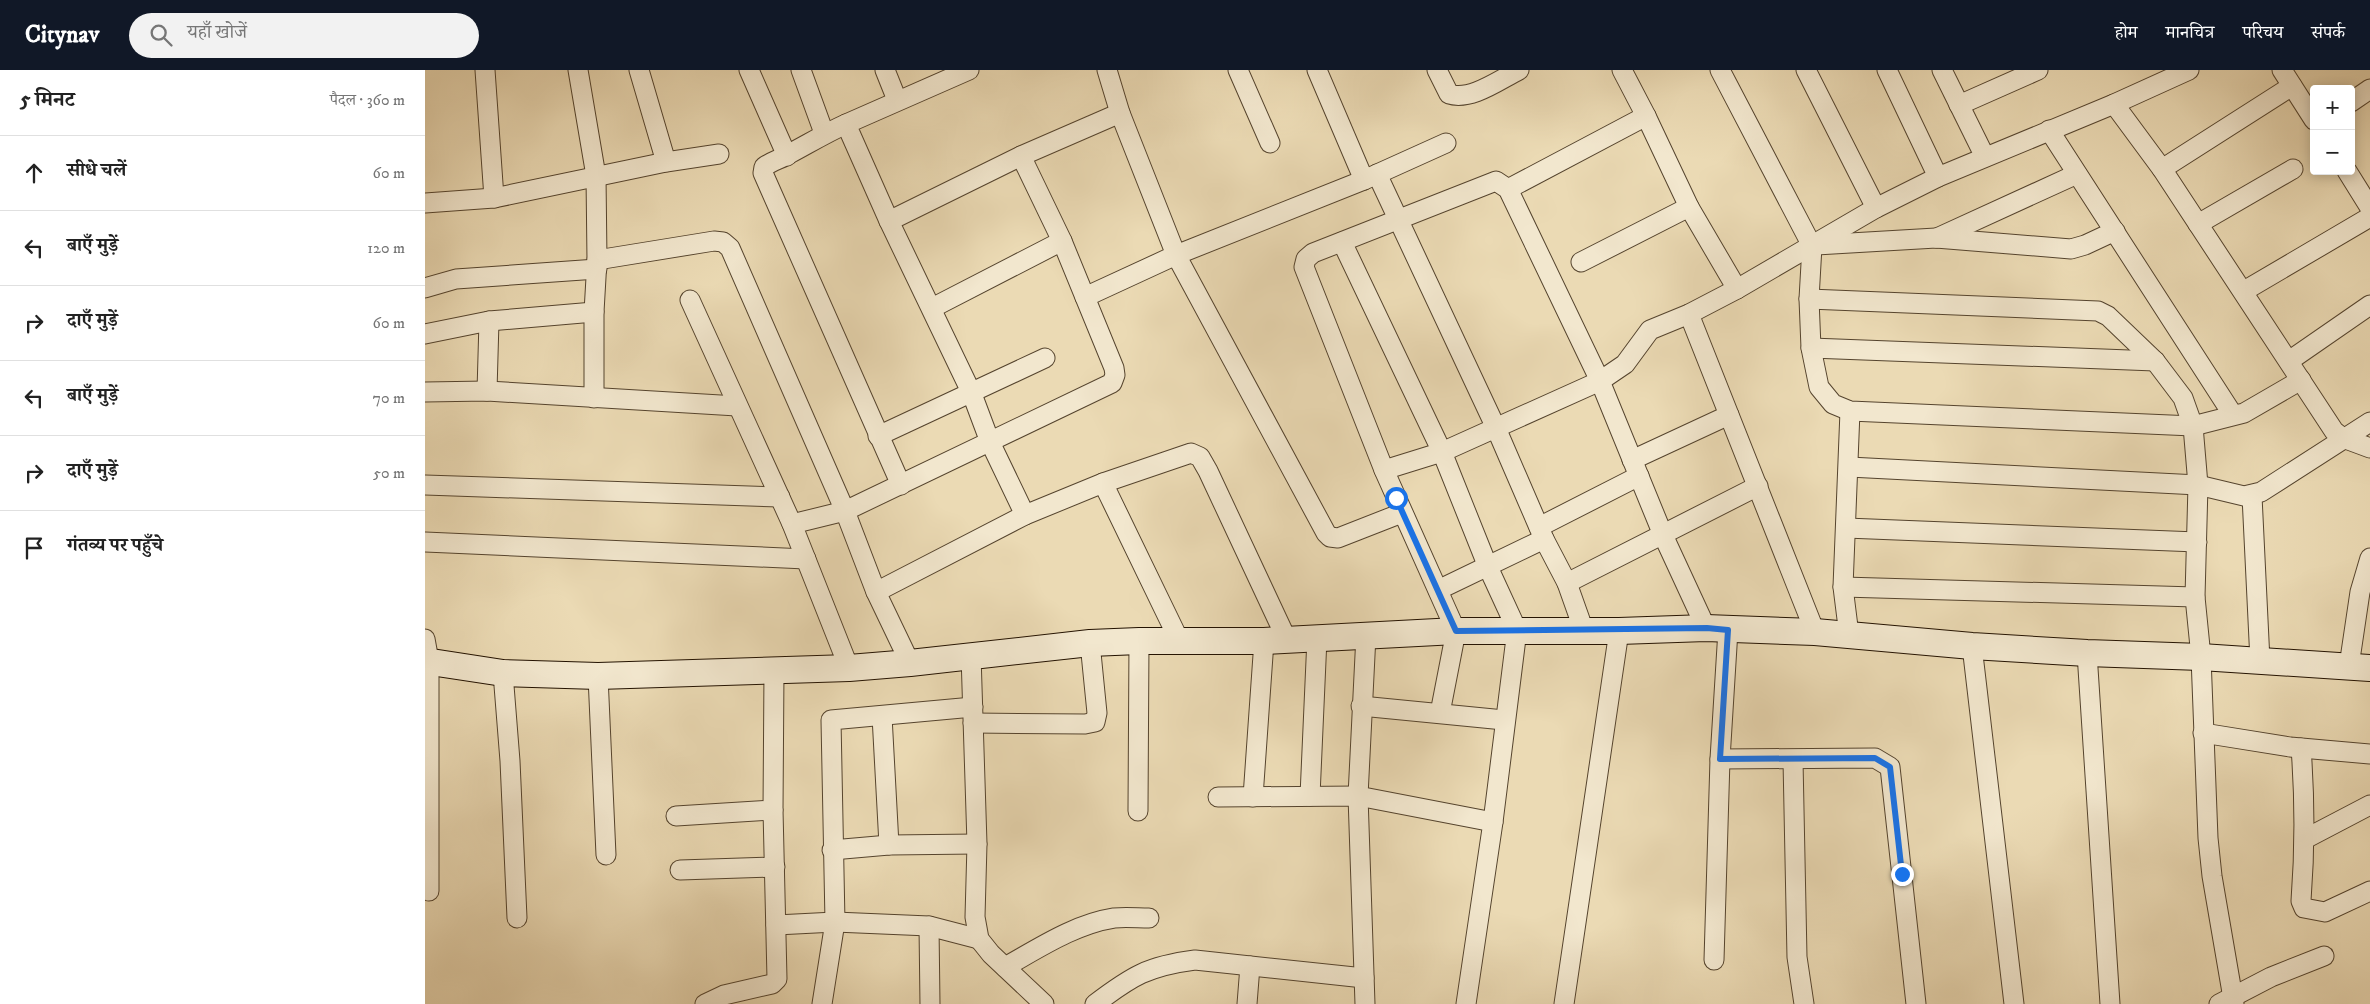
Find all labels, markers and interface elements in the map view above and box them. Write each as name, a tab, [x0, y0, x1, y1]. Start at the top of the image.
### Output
search box	[129, 13, 479, 58]
text: Citynav	[25, 20, 99, 50]
icon: search	[147, 21, 175, 49]
text: यहाँ खोजें	[187, 21, 247, 44]
text: होम	[2115, 22, 2138, 44]
text: मानचित्र	[2166, 22, 2214, 44]
text: परिचय	[2242, 22, 2283, 44]
text: संपर्क	[2311, 22, 2345, 44]
map controls	[2310, 85, 2355, 175]
button: +	[2310, 85, 2355, 130]
text: 5 मिनट	[20, 87, 75, 113]
text: पैदल · 360 m	[330, 90, 405, 110]
button: −	[2310, 130, 2355, 175]
icon: ahead	[20, 159, 48, 187]
text: सीधे चलें	[67, 159, 126, 182]
text: 60 m	[373, 163, 405, 183]
icon: left	[20, 234, 48, 262]
text: बाएँ मुड़ें	[67, 234, 118, 257]
text: 120 m	[367, 238, 405, 258]
icon: right	[20, 309, 48, 337]
text: दाएँ मुड़ें	[67, 309, 118, 332]
text: 60 m	[373, 313, 405, 333]
icon: left	[20, 384, 48, 412]
text: बाएँ मुड़ें	[67, 384, 118, 407]
text: 70 m	[373, 388, 405, 408]
icon: right	[20, 459, 48, 487]
text: दाएँ मुड़ें	[67, 459, 118, 482]
text: 50 m	[373, 463, 405, 483]
route start	[1385, 487, 1408, 510]
icon: arrive	[20, 534, 48, 562]
text: गंतव्य पर पहुँचे	[67, 534, 163, 557]
route end	[1891, 863, 1914, 886]

